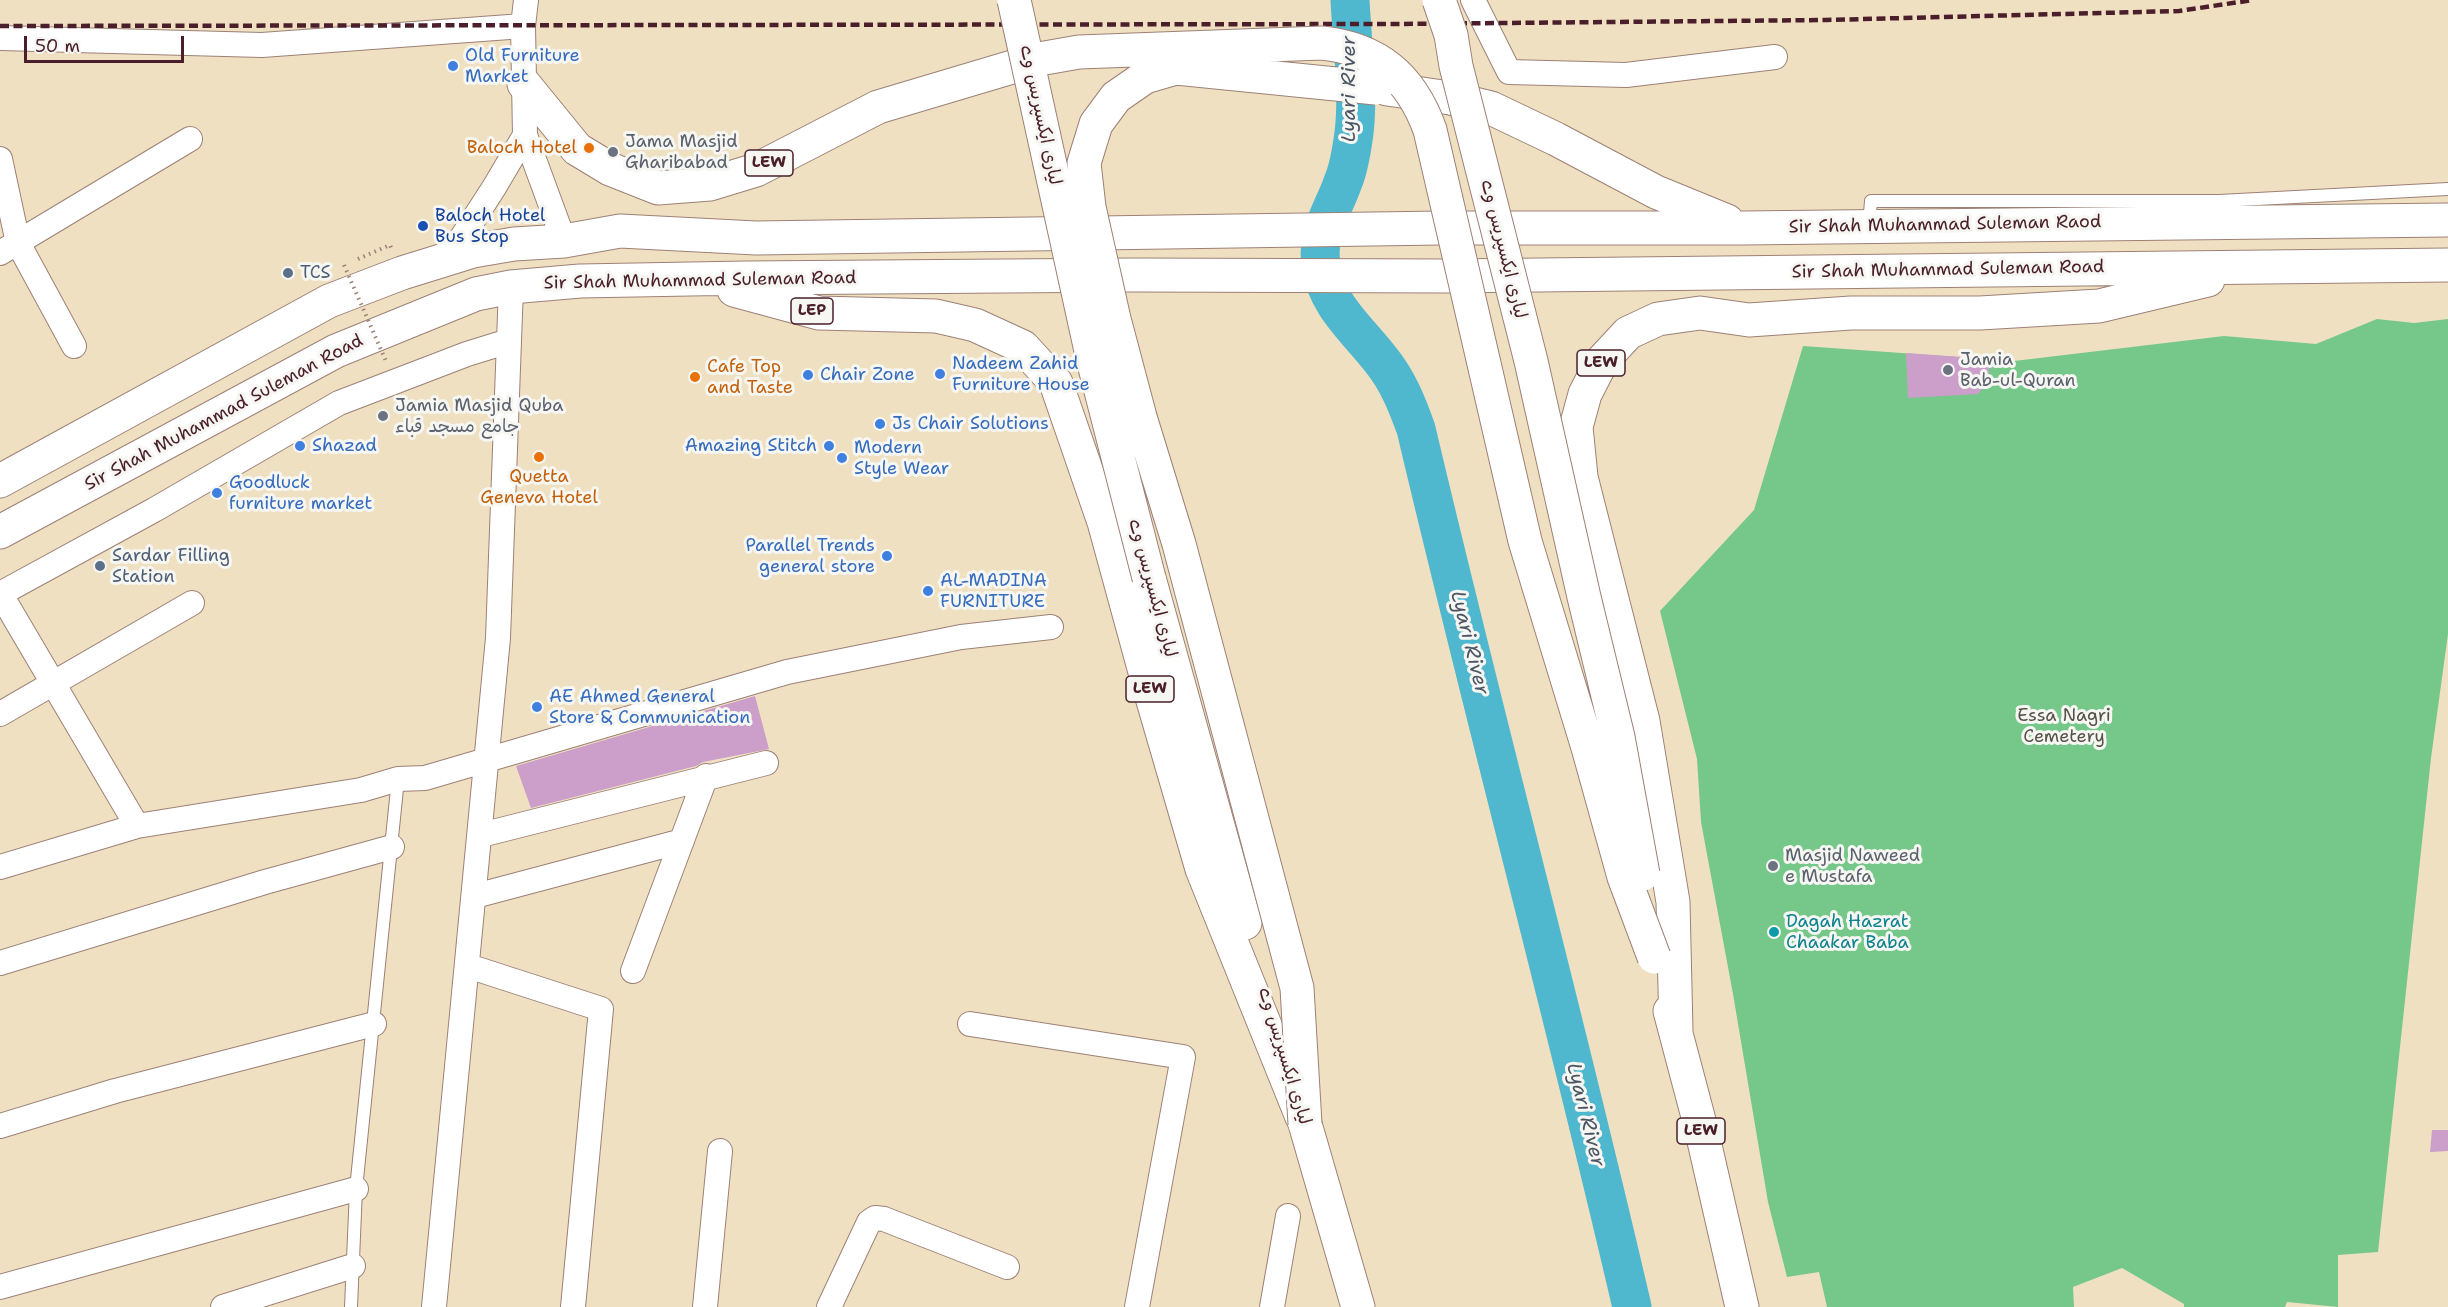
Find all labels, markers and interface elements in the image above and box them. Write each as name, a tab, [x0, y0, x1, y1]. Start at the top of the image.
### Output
scale bar	[27, 24, 188, 62]
text: 50 m	[35, 34, 80, 58]
water label: Lyari River	[1338, 36, 1362, 142]
street label: لیاری ایکسپریس وے	[1015, 43, 1065, 187]
place label: Old Furniture Market	[465, 45, 580, 88]
marker: Old Furniture Market	[446, 59, 460, 73]
place label: Jama Masjid Gharibabad	[625, 131, 738, 174]
place label: Baloch Hotel	[467, 137, 577, 159]
marker: Baloch Hotel	[582, 141, 596, 155]
marker: Jama Masjid Gharibabad	[606, 145, 620, 159]
road number: LEW	[745, 150, 793, 176]
street label: لیاری ایکسپریس وے	[1475, 177, 1531, 321]
place label: Baloch Hotel Bus Stop	[435, 205, 545, 248]
street label: Sir Shah Muhammad Suleman Raod	[1788, 211, 2102, 239]
marker: Baloch Hotel Bus Stop	[416, 219, 430, 233]
street label: Sir Shah Muhammad Suleman Road	[1792, 256, 2104, 284]
place label: TCS	[300, 262, 331, 284]
marker: TCS	[281, 266, 295, 280]
street label: Sir Shah Muhammad Suleman Road	[544, 267, 856, 295]
road number: LEP	[791, 298, 833, 324]
street label: Sir Shah Muhammad Suleman Road	[81, 330, 367, 496]
place label: Jamia Bab-ul-Quran	[1960, 349, 2075, 392]
road number: LEW	[1577, 350, 1625, 376]
place label: Nadeem Zahid Furniture House	[952, 353, 1090, 395]
place label: Cafe Top and Taste	[707, 356, 793, 398]
marker: Jamia Bab-ul-Quran	[1941, 363, 1955, 377]
place label: Chair Zone	[820, 364, 915, 386]
marker: Nadeem Zahid Furniture House	[933, 367, 947, 381]
marker: Chair Zone	[801, 368, 815, 382]
marker: Cafe Top and Taste	[688, 370, 702, 384]
place label: Jamia Masjid Quba جامع مسجد قباء	[395, 395, 564, 438]
marker: Jamia Masjid Quba جامع مسجد قباء	[376, 409, 390, 423]
place label: Js Chair Solutions	[892, 413, 1049, 435]
marker: Js Chair Solutions	[873, 417, 887, 431]
place label: Shazad	[312, 435, 377, 457]
place label: Amazing Stitch	[685, 435, 817, 457]
place label: Modern Style Wear	[854, 437, 949, 480]
marker: Shazad	[293, 439, 307, 453]
marker: Amazing Stitch	[822, 439, 836, 453]
marker: Quetta Geneva Hotel	[532, 450, 546, 464]
marker: Modern Style Wear	[835, 451, 849, 465]
place label: Quetta Geneva Hotel	[480, 466, 598, 508]
place label: Goodluck furniture market	[229, 472, 372, 514]
marker: Goodluck furniture market	[210, 486, 224, 500]
street label: لیاری ایکسپریس وے	[1123, 516, 1181, 660]
place label: Parallel Trends general store	[746, 535, 875, 578]
place label: Sardar Filling Station	[112, 545, 230, 588]
marker: Parallel Trends general store	[880, 549, 894, 563]
marker: Sardar Filling Station	[93, 559, 107, 573]
place label: AL-MADINA FURNITURE	[940, 570, 1047, 612]
marker: AL-MADINA FURNITURE	[921, 584, 935, 598]
water label: Lyari River	[1445, 589, 1493, 697]
road number: LEW	[1126, 676, 1174, 702]
place label: AE Ahmed General Store & Communication	[549, 686, 750, 728]
marker: AE Ahmed General Store & Communication	[530, 700, 544, 714]
park label: Essa Nagri Cemetery	[2017, 705, 2111, 748]
place label: Masjid Naweed e Mustafa	[1785, 845, 1920, 888]
marker: Masjid Naweed e Mustafa	[1766, 859, 1780, 873]
place label: Dagah Hazrat Chaakar Baba	[1786, 911, 1909, 954]
marker: Dagah Hazrat Chaakar Baba	[1767, 925, 1781, 939]
street label: لیاری ایکسپریس وے	[1253, 985, 1315, 1127]
water label: Lyari River	[1561, 1061, 1609, 1169]
road number: LEW	[1677, 1118, 1725, 1144]

